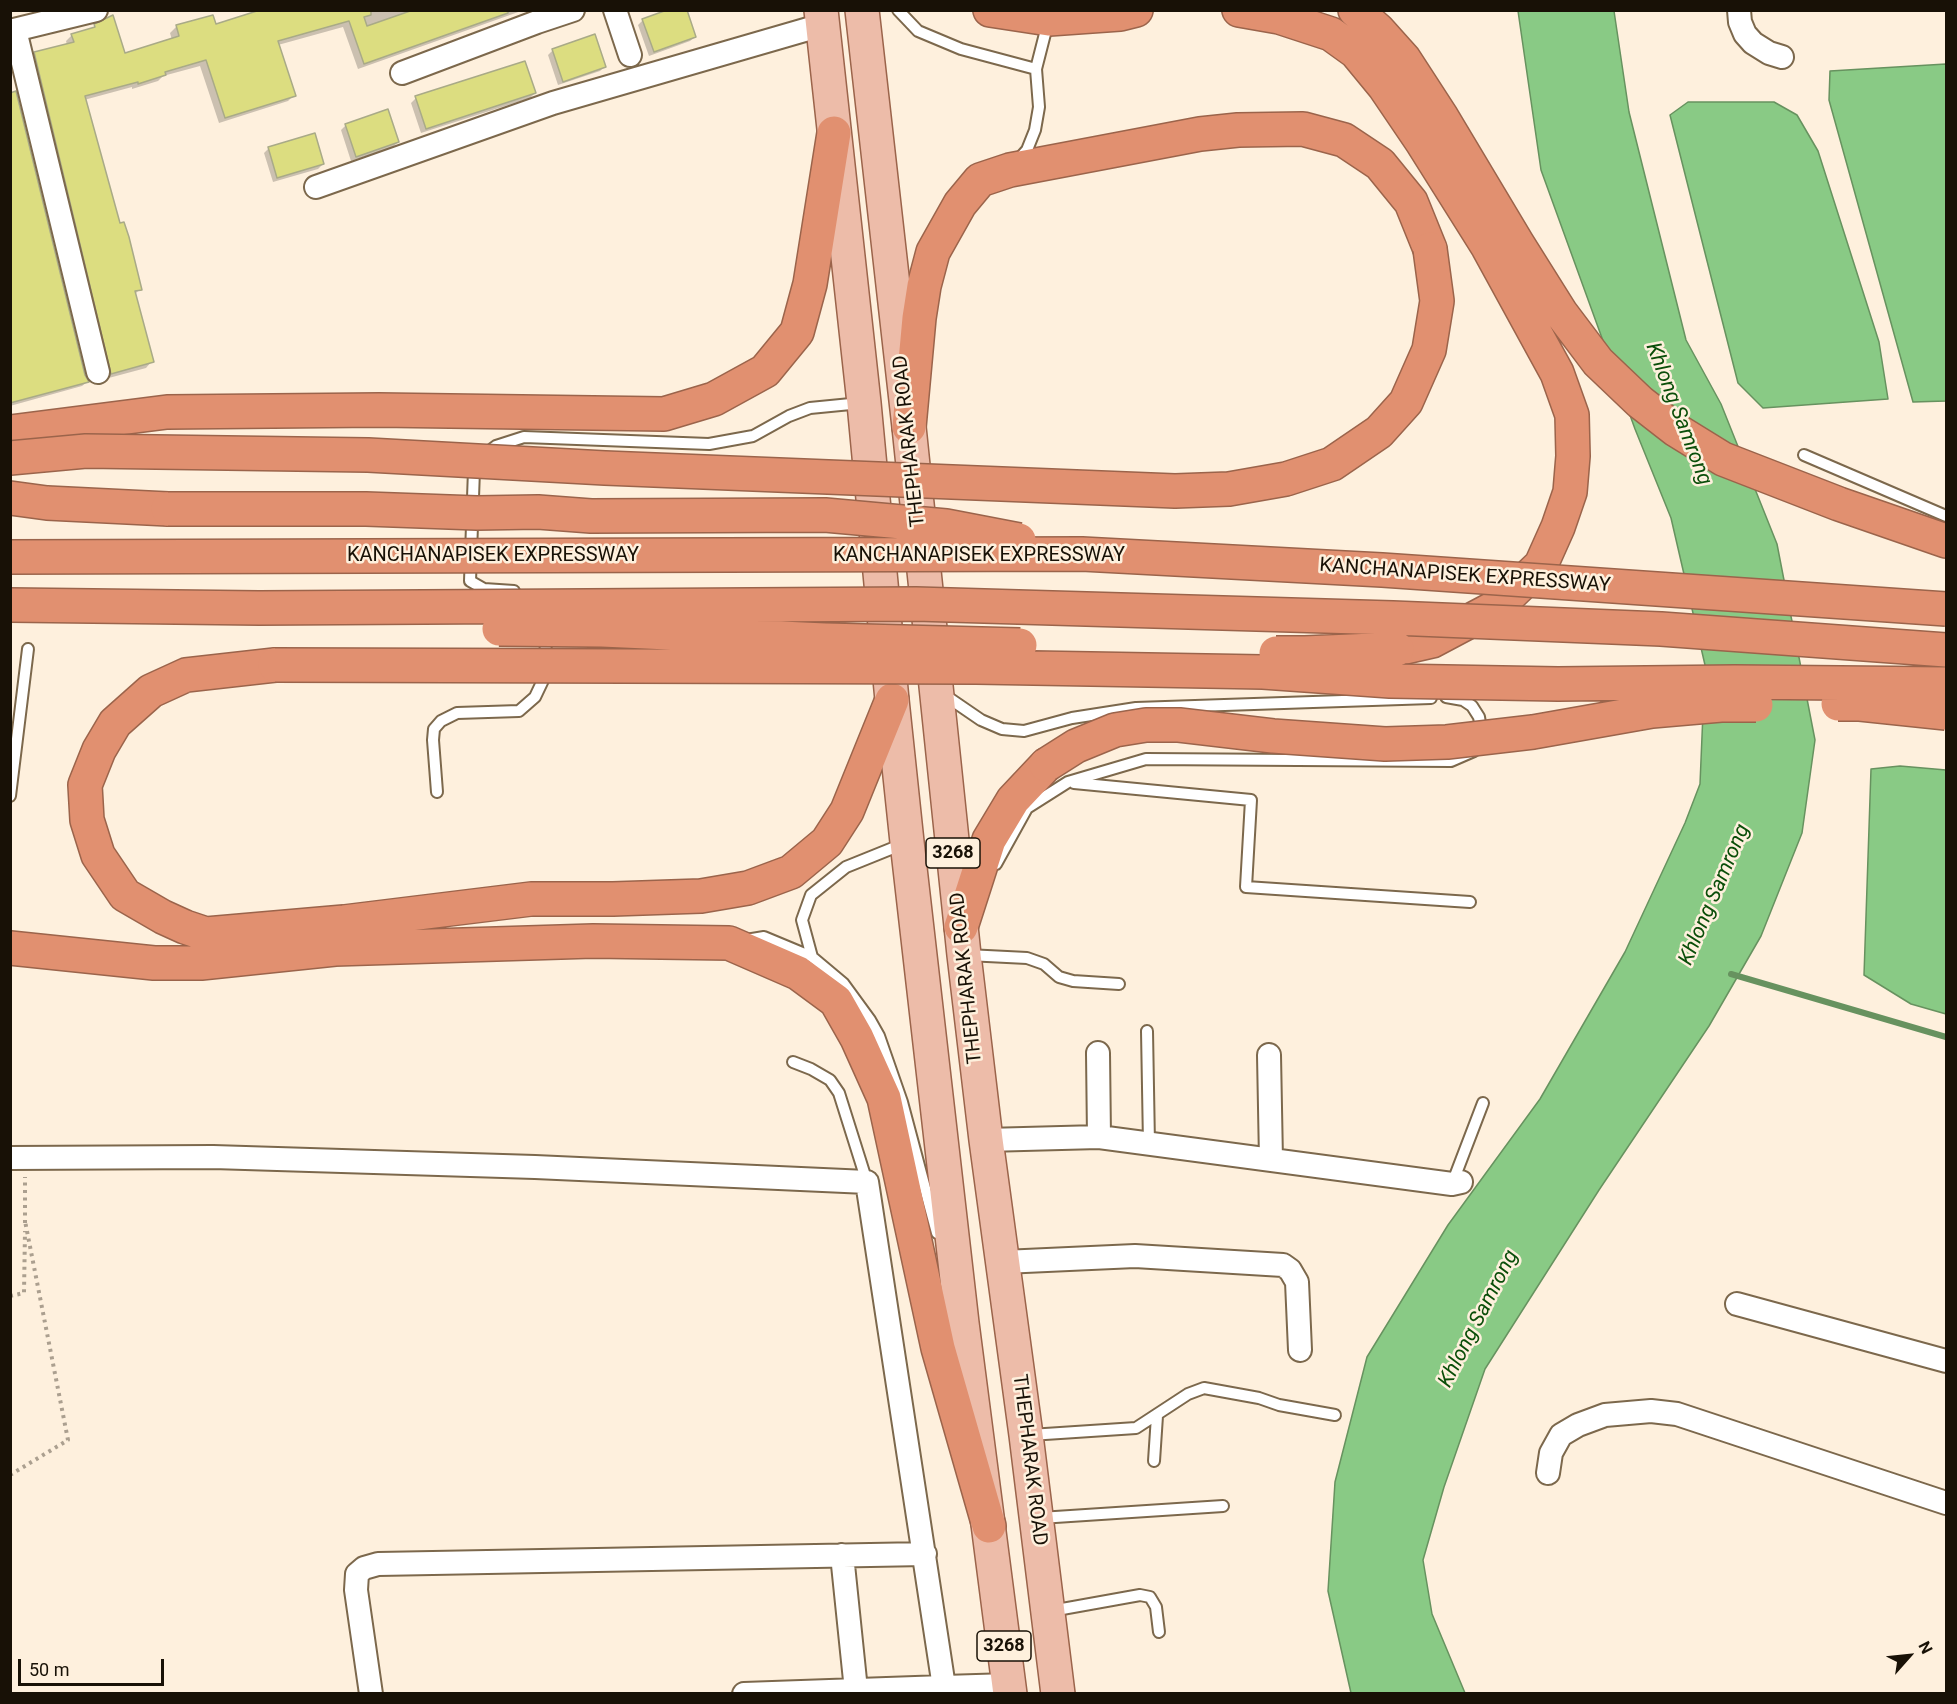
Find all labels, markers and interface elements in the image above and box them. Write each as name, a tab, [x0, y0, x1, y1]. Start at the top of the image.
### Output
water label: Khlong Samrong	[1639, 339, 1717, 489]
street label: THEPHARAK ROAD	[889, 354, 931, 528]
street label: KANCHANAPISEK EXPRESSWAY	[347, 544, 639, 568]
street label: KANCHANAPISEK EXPRESSWAY	[833, 544, 1125, 568]
street label: KANCHANAPISEK EXPRESSWAY	[1318, 554, 1612, 598]
water label: Khlong Samrong	[1674, 821, 1756, 969]
road number: 3268	[926, 838, 980, 868]
street label: THEPHARAK ROAD	[946, 891, 988, 1065]
water label: Khlong Samrong	[1434, 1246, 1524, 1392]
street label: THEPHARAK ROAD	[1007, 1373, 1051, 1547]
north arrow	[1879, 1626, 1939, 1686]
road number: 3268	[977, 1631, 1031, 1661]
text: N	[1914, 1638, 1937, 1657]
scale bar	[21, 1647, 166, 1685]
text: 50 m	[29, 1659, 69, 1680]

